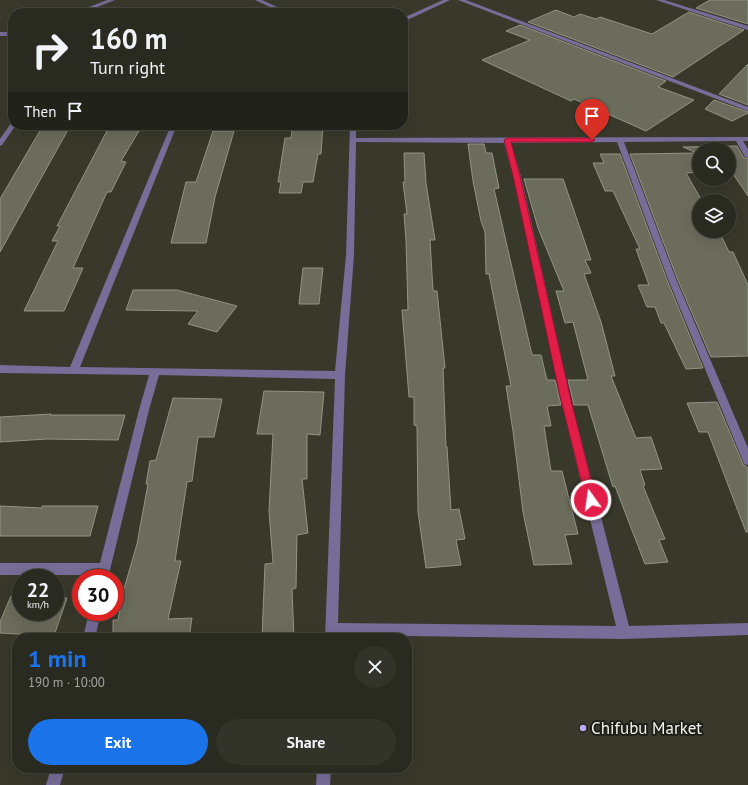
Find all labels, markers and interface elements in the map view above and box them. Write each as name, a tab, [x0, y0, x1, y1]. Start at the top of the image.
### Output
text: 160 m	[90, 20, 167, 57]
icon: right	[24, 24, 76, 76]
text: Turn right	[90, 56, 165, 79]
pin	[575, 99, 609, 140]
icon: arrive	[64, 100, 86, 122]
text: Then	[24, 102, 56, 121]
icon: arrive	[581, 105, 603, 127]
map controls	[692, 142, 736, 238]
button: search	[692, 142, 736, 186]
button: layers	[692, 194, 736, 238]
position arrow	[570, 479, 612, 521]
speed limit sign: 30	[72, 569, 124, 621]
text: 22	[27, 577, 49, 603]
text: km/h	[27, 598, 49, 611]
text: 1 min	[28, 643, 87, 674]
button: close	[354, 646, 396, 688]
text: 190 m · 10:00	[28, 674, 105, 691]
place label: Chifubu Market	[591, 717, 702, 739]
button: Exit	[28, 719, 208, 765]
button: Share	[216, 719, 396, 765]
marker: Chifubu Market	[578, 723, 588, 733]

